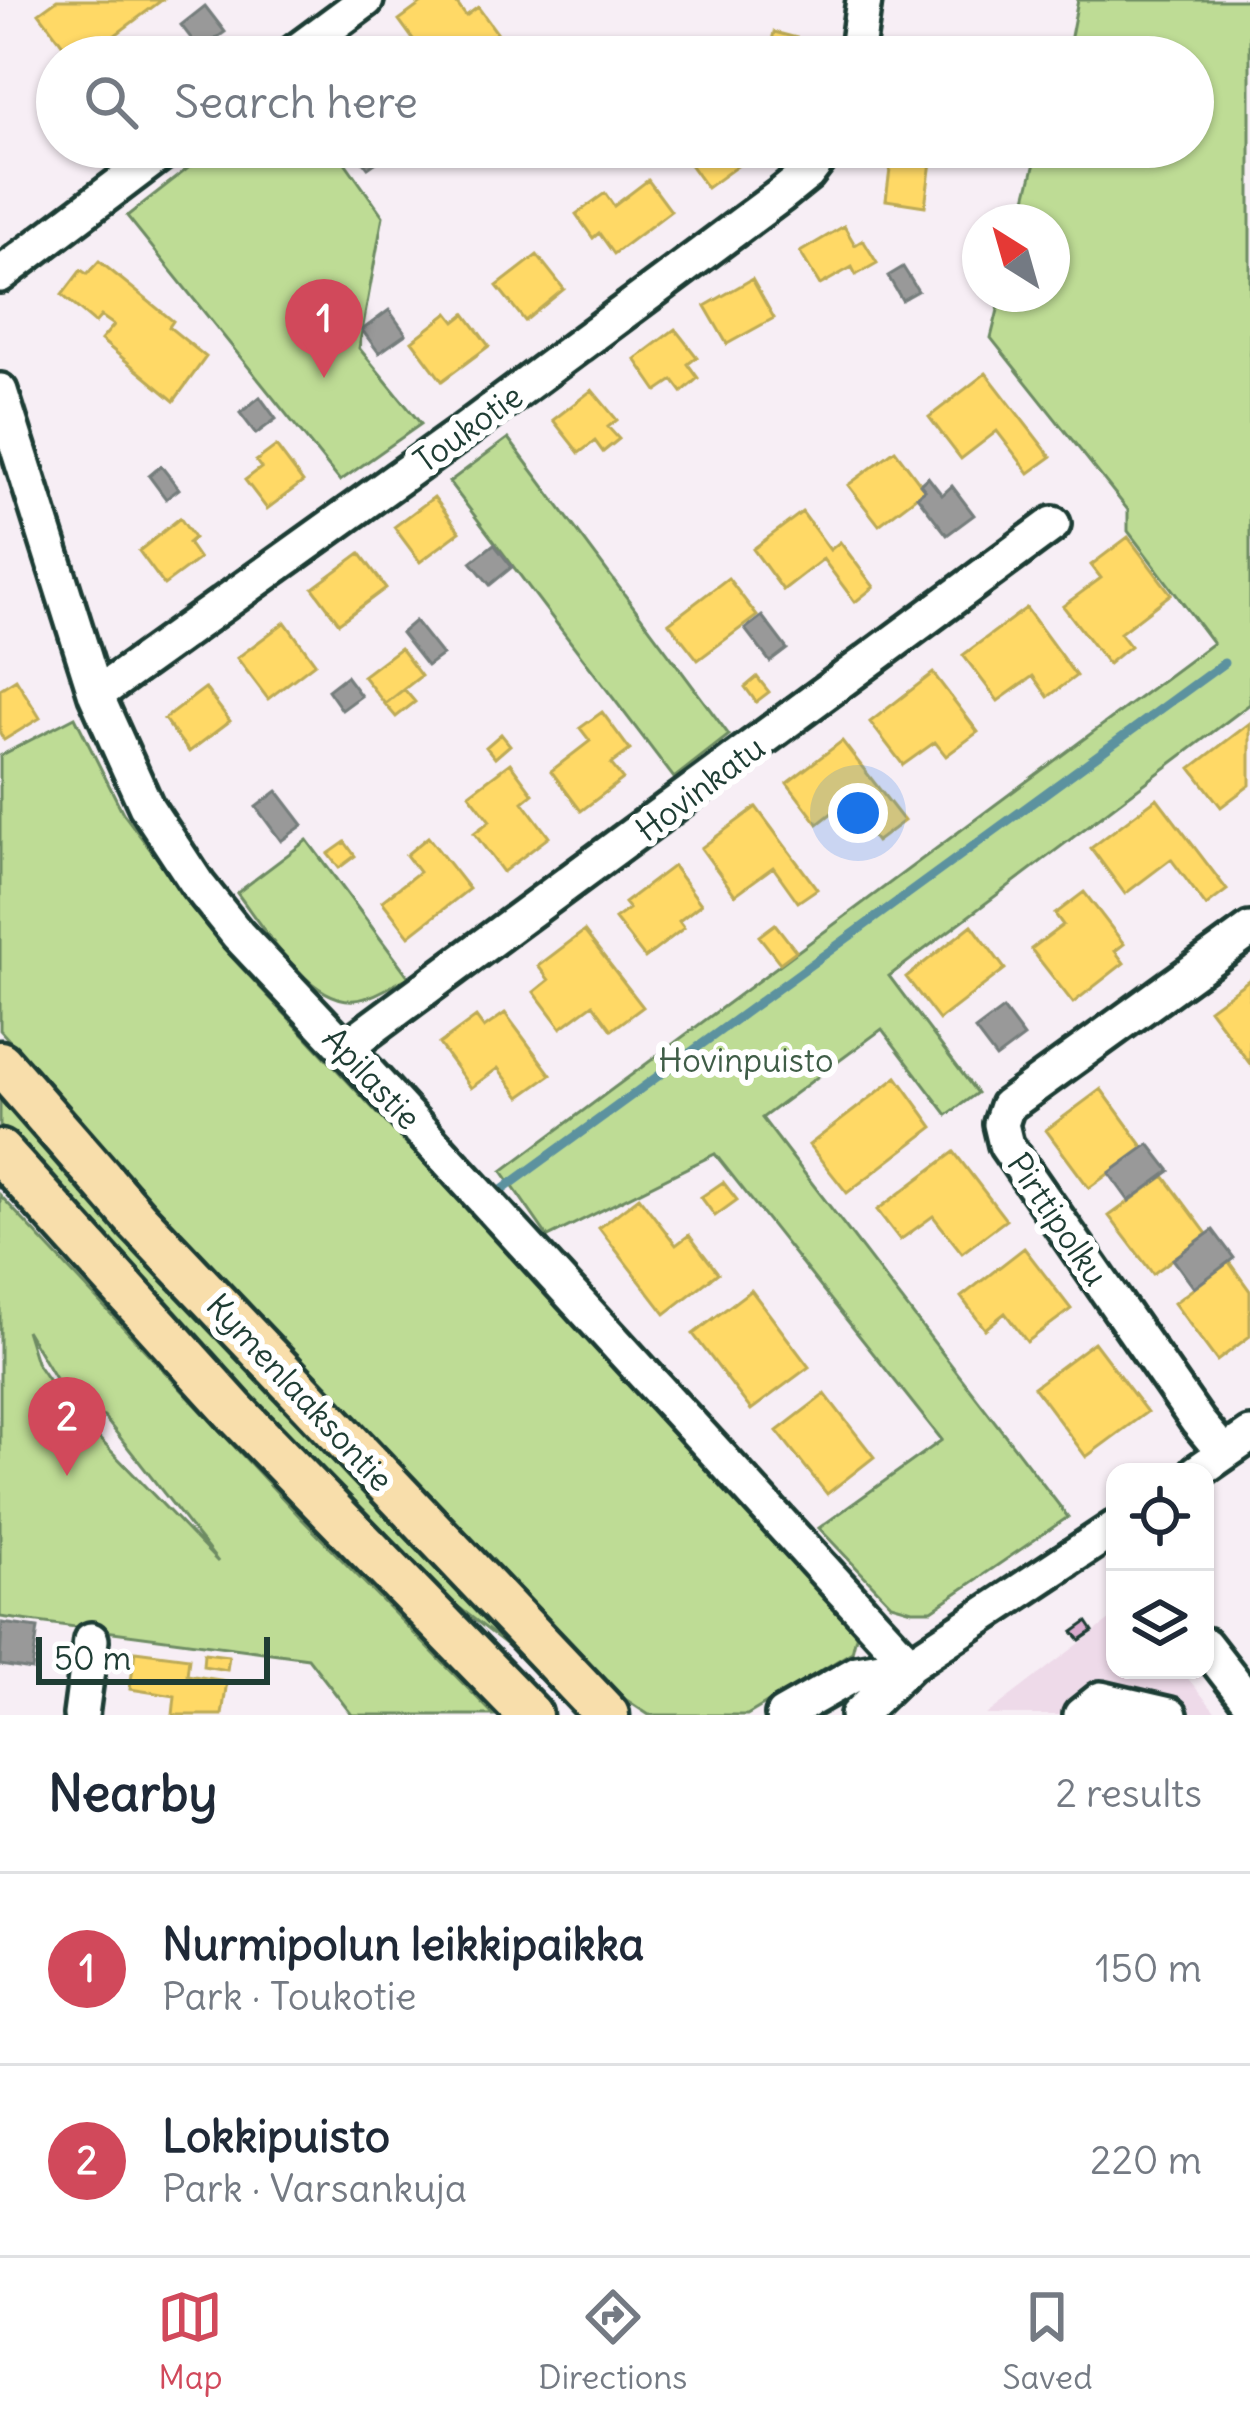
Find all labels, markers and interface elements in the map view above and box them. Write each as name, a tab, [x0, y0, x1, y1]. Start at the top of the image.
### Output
search box	[36, 36, 1214, 168]
icon: search	[78, 69, 144, 135]
text: Search here	[174, 74, 418, 130]
north arrow	[962, 204, 1070, 312]
pin: 1	[285, 279, 363, 378]
street label: Toukotie	[405, 375, 531, 481]
street label: Hovinkatu	[627, 726, 773, 850]
your location	[828, 783, 888, 843]
street label: Apilastie	[314, 1018, 430, 1138]
park label: Hovinpuisto	[659, 1039, 833, 1081]
street label: Pirttipolku	[998, 1145, 1118, 1293]
street label: Kymenlaaksontie	[198, 1284, 402, 1500]
pin: 2	[28, 1377, 106, 1476]
map controls	[1106, 1463, 1214, 1679]
button: locate	[1106, 1463, 1214, 1571]
button: layers	[1106, 1571, 1214, 1679]
scale bar	[36, 1631, 270, 1684]
text: 50 m	[54, 1637, 131, 1679]
text: Nearby	[48, 1761, 217, 1825]
text: 2 results	[1055, 1769, 1202, 1818]
text: Nurmipolun leikkipaikka	[162, 1916, 644, 1972]
text: 1	[79, 1944, 95, 1993]
text: 150 m	[1095, 1944, 1202, 1993]
text: Park · Toukotie	[162, 1972, 417, 2021]
text: Lokkipuisto	[162, 2108, 390, 2164]
text: 2	[76, 2136, 98, 2185]
text: 220 m	[1090, 2136, 1202, 2185]
text: Park · Varsankuja	[162, 2164, 467, 2213]
tab: Map	[157, 2284, 223, 2398]
tab: Directions	[538, 2284, 687, 2398]
tab: Saved	[1002, 2284, 1093, 2398]

